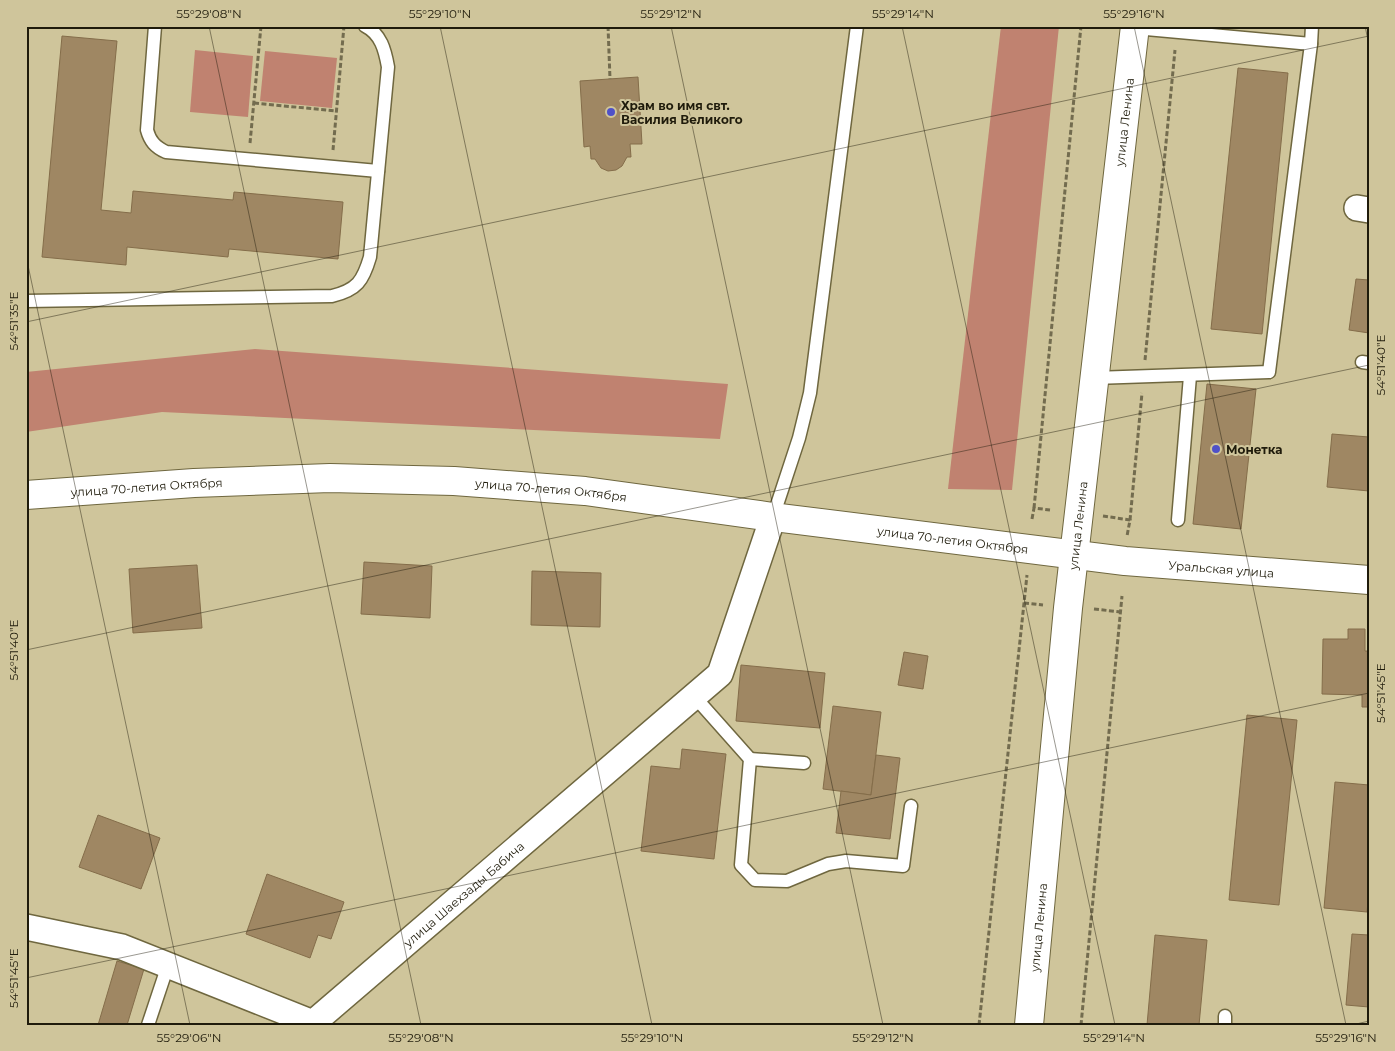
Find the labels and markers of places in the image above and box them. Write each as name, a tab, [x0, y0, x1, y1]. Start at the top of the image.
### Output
place label: Храм во имя свт. Василия Великого	[621, 98, 743, 127]
marker: Храм во имя свт. Василия Великого	[605, 106, 617, 118]
place label: Монетка	[1226, 442, 1282, 457]
marker: Монетка	[1210, 443, 1222, 455]

